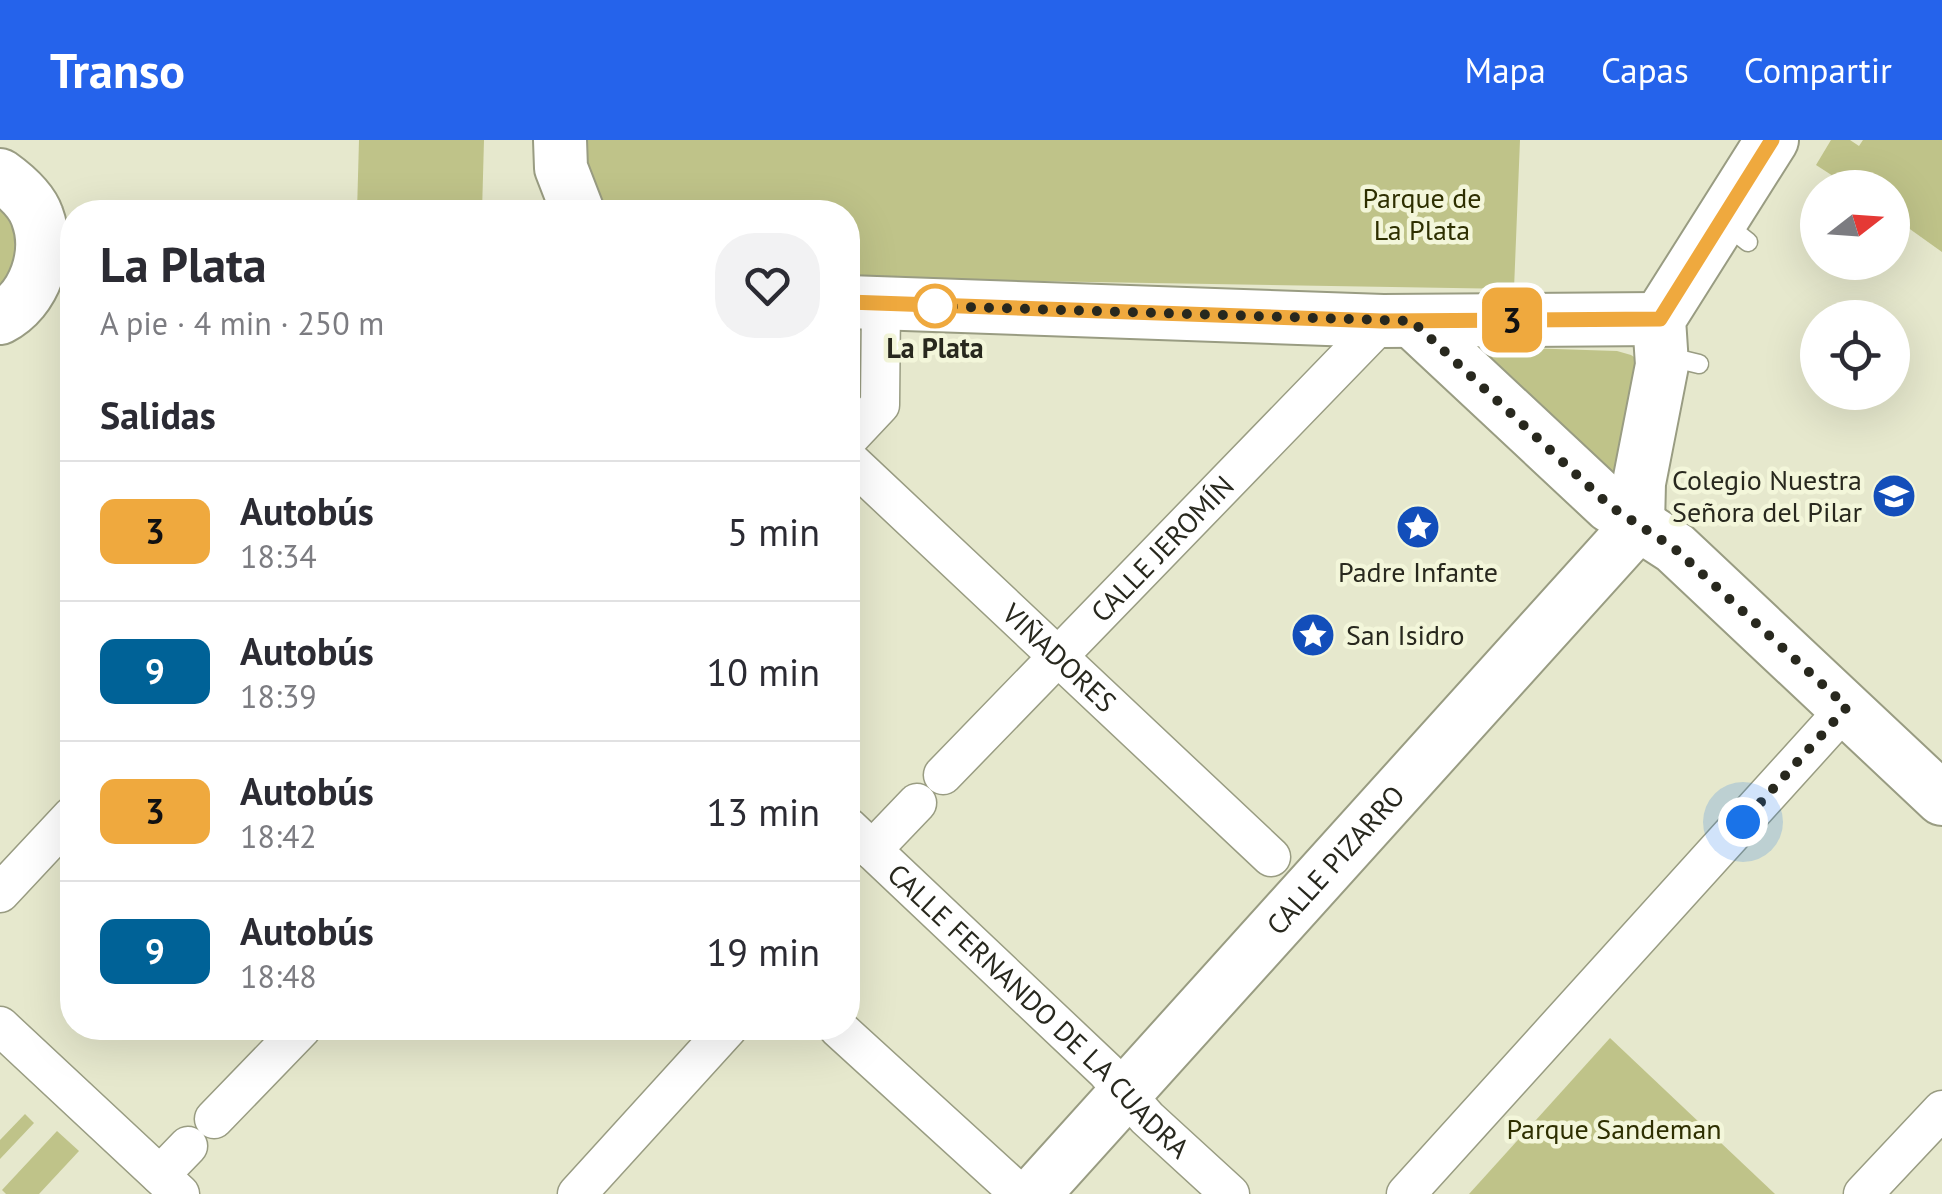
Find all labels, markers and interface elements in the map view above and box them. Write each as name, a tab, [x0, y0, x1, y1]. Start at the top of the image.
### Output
text: Transo	[50, 39, 185, 101]
text: Mapa	[1465, 47, 1546, 93]
text: Capas	[1601, 47, 1689, 93]
text: Compartir	[1744, 47, 1892, 93]
north arrow	[1800, 170, 1910, 280]
map controls	[1800, 170, 1910, 410]
park label: Parque de La Plata	[1362, 179, 1482, 248]
text: La Plata	[100, 233, 267, 295]
button: heart	[715, 233, 820, 338]
marker: La Plata	[914, 285, 956, 327]
line badge: 3	[1480, 288, 1544, 352]
text: 3	[1502, 297, 1522, 343]
button: locate	[1800, 300, 1910, 410]
text: A pie · 4 min · 250 m	[100, 302, 384, 344]
place label: La Plata	[886, 329, 984, 366]
text: Salidas	[100, 390, 216, 439]
place label: Colegio Nuestra Señora del Pilar	[1672, 461, 1862, 530]
street label: CALLE JEROMÍN	[1082, 467, 1241, 630]
school or university icon: Colegio Nuestra Señora del Pilar	[1871, 473, 1917, 519]
text: Autobús	[240, 486, 374, 535]
place icon: Padre Infante	[1395, 504, 1441, 550]
text: 5 min	[727, 507, 820, 556]
text: 3	[145, 508, 165, 554]
text: 18:34	[240, 535, 317, 577]
place label: Padre Infante	[1338, 553, 1498, 590]
street label: VIÑADORES	[994, 594, 1124, 720]
place icon: San Isidro	[1290, 612, 1336, 658]
place label: San Isidro	[1346, 616, 1465, 653]
text: Autobús	[240, 626, 374, 675]
text: 10 min	[707, 647, 820, 696]
text: 9	[145, 648, 165, 694]
text: 18:39	[240, 675, 317, 717]
text: Autobús	[240, 766, 374, 815]
street label: CALLE PIZARRO	[1258, 777, 1412, 942]
text: 13 min	[707, 787, 820, 836]
text: 3	[145, 788, 165, 834]
your location	[1718, 797, 1768, 847]
text: 18:42	[240, 815, 317, 857]
street label: CALLE FERNANDO DE LA CUADRA	[880, 855, 1198, 1166]
text: Autobús	[240, 906, 374, 955]
text: 19 min	[707, 927, 820, 976]
text: 9	[145, 928, 165, 974]
text: 18:48	[240, 955, 317, 997]
park label: Parque Sandeman	[1506, 1110, 1722, 1147]

